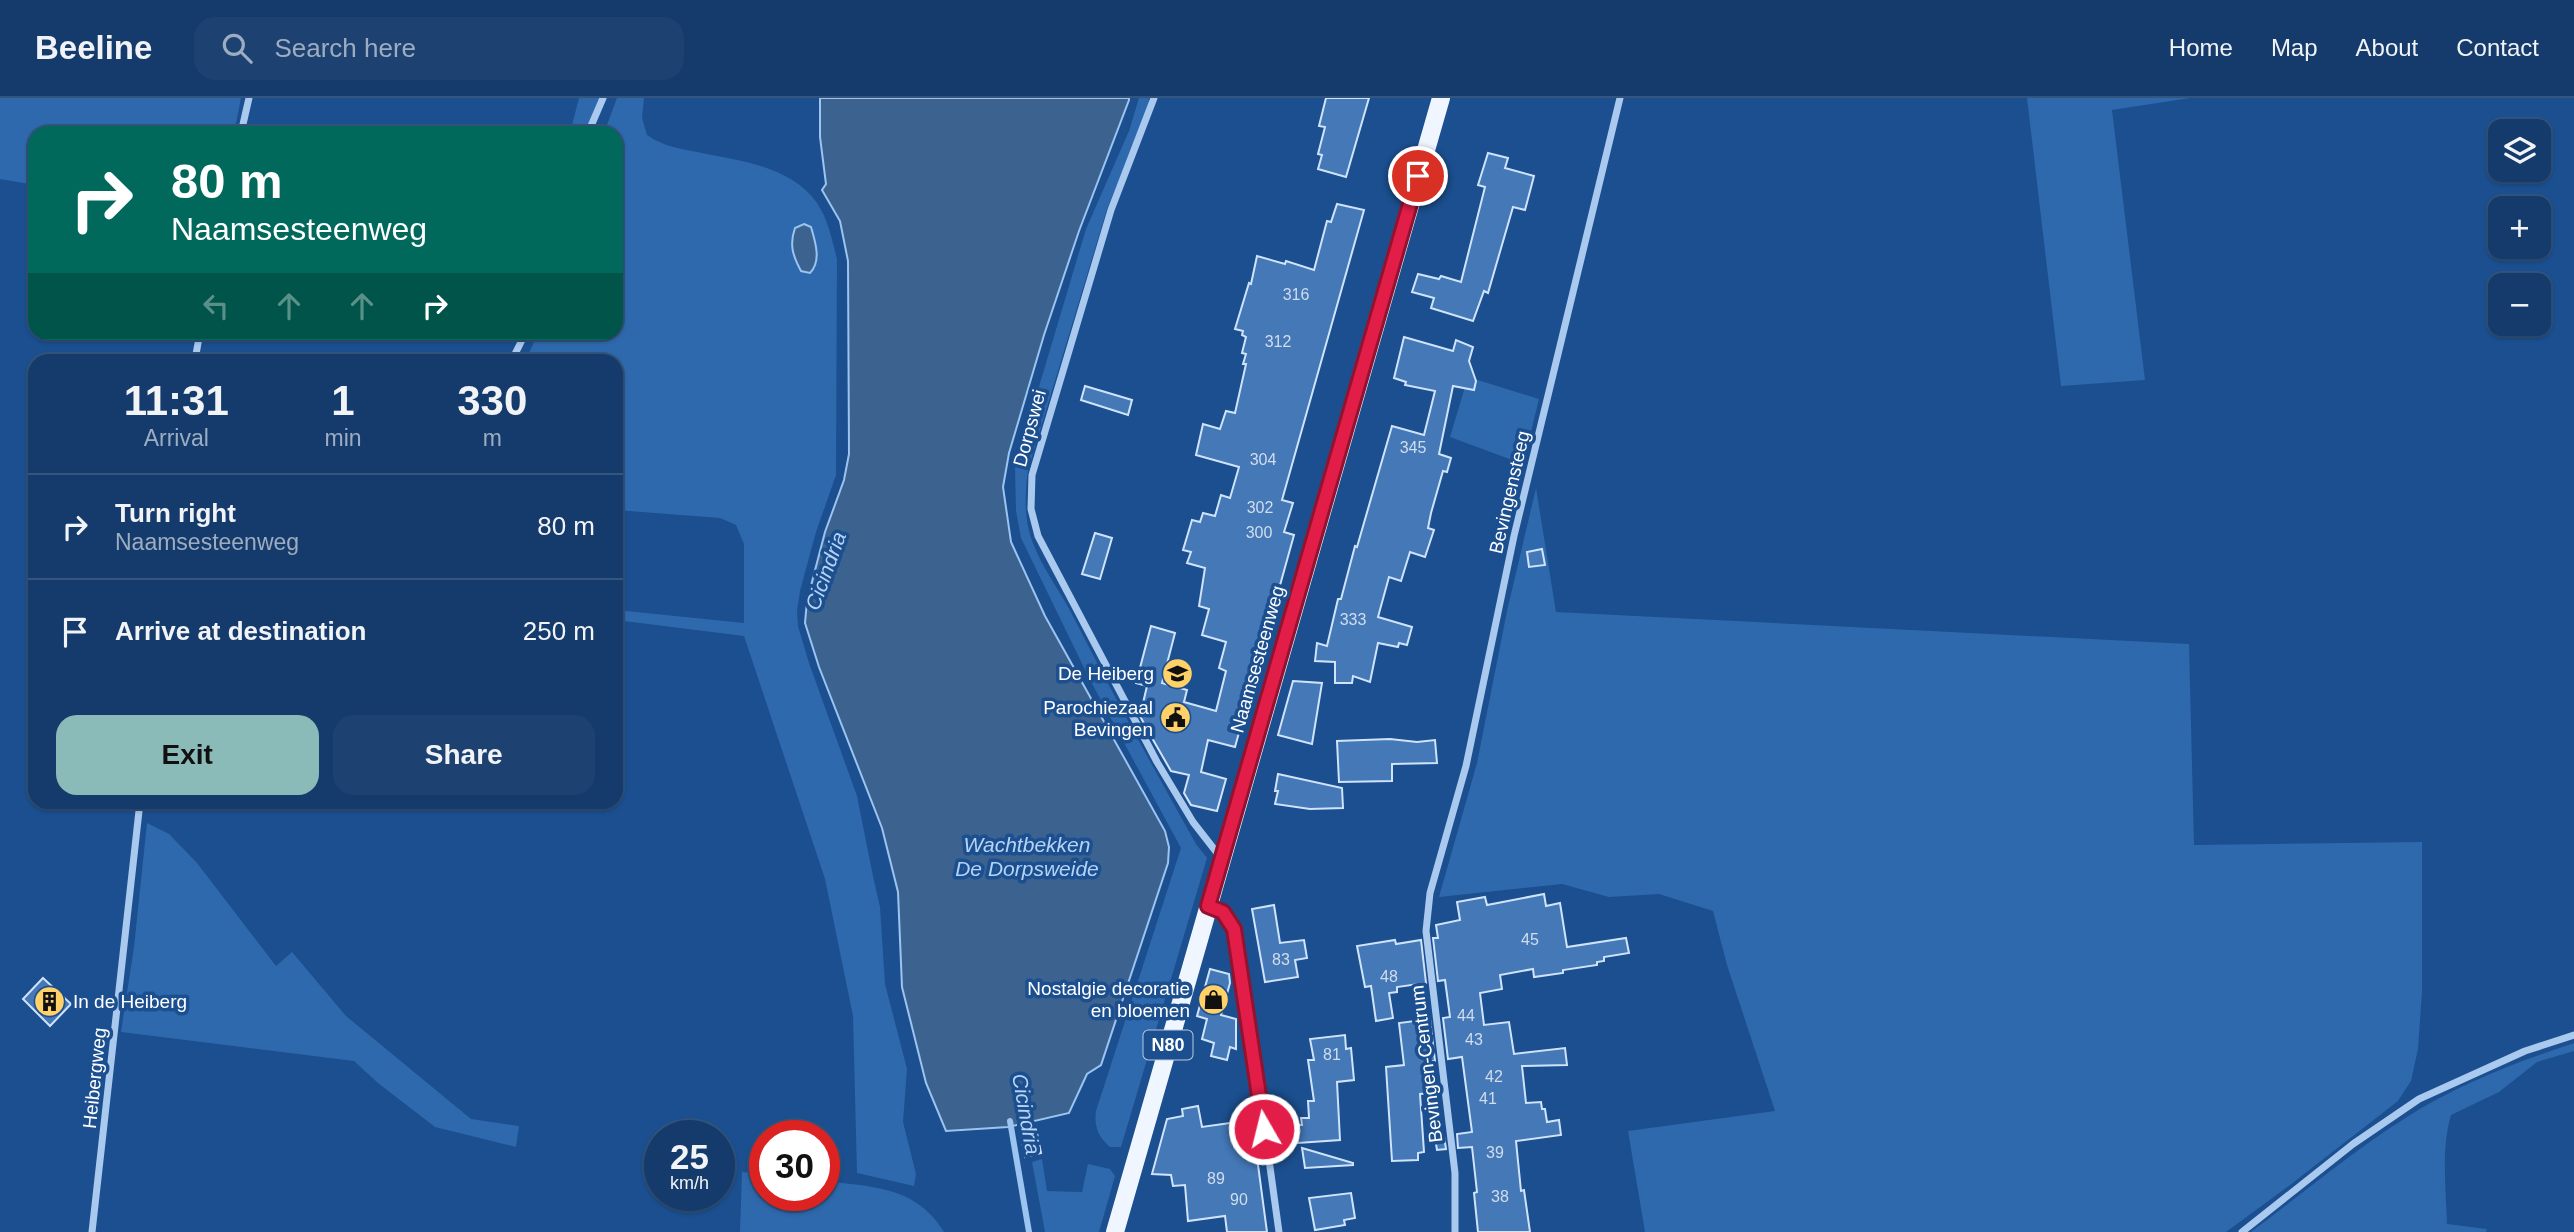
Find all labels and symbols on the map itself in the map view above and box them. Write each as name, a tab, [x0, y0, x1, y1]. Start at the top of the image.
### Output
pin	[1388, 146, 1448, 206]
house number: 316	[1283, 286, 1309, 303]
house number: 312	[1265, 333, 1291, 350]
street label: Dorpswei	[1009, 387, 1050, 469]
street label: Bevingensteeg	[1485, 429, 1534, 556]
house number: 345	[1400, 439, 1426, 456]
house number: 304	[1250, 451, 1276, 468]
house number: 302	[1247, 499, 1273, 516]
house number: 300	[1246, 524, 1272, 541]
water label: Cicindria	[801, 529, 850, 613]
street label: Naamsesteenweg	[1226, 583, 1289, 735]
house number: 333	[1340, 611, 1366, 628]
school or university icon: De Heiberg	[1160, 656, 1194, 690]
place label: De Heiberg	[1058, 663, 1154, 684]
place label: Parochiezaal Bevingen	[1043, 697, 1153, 740]
public building icon: Parochiezaal Bevingen	[1159, 701, 1193, 735]
water label: Wachtbekken De Dorpsweide	[955, 833, 1099, 880]
house number: 45	[1521, 931, 1539, 948]
house number: 83	[1272, 951, 1290, 968]
house number: 48	[1380, 968, 1398, 985]
place label: Nostalgie decoratie en bloemen	[1027, 978, 1190, 1021]
shop icon: Nostalgie decoratie en bloemen	[1196, 982, 1230, 1016]
building icon: In de Heiberg	[33, 984, 67, 1018]
street label: Bevingen-Centrum	[1406, 984, 1447, 1144]
place label: In de Heiberg	[73, 991, 187, 1012]
house number: 44	[1457, 1007, 1475, 1024]
street label: Heibergweg	[79, 1027, 110, 1130]
road number: N80	[1144, 1030, 1192, 1060]
house number: 43	[1465, 1031, 1483, 1048]
house number: 81	[1323, 1046, 1341, 1063]
house number: 42	[1485, 1068, 1503, 1085]
water label: Cicindria	[1008, 1072, 1045, 1156]
house number: 41	[1479, 1090, 1497, 1107]
position arrow	[1227, 1092, 1301, 1166]
speed limit sign: 30	[749, 1120, 840, 1211]
house number: 39	[1486, 1144, 1504, 1161]
house number: 89	[1207, 1170, 1225, 1187]
house number: 38	[1491, 1188, 1509, 1205]
house number: 90	[1230, 1191, 1248, 1208]

